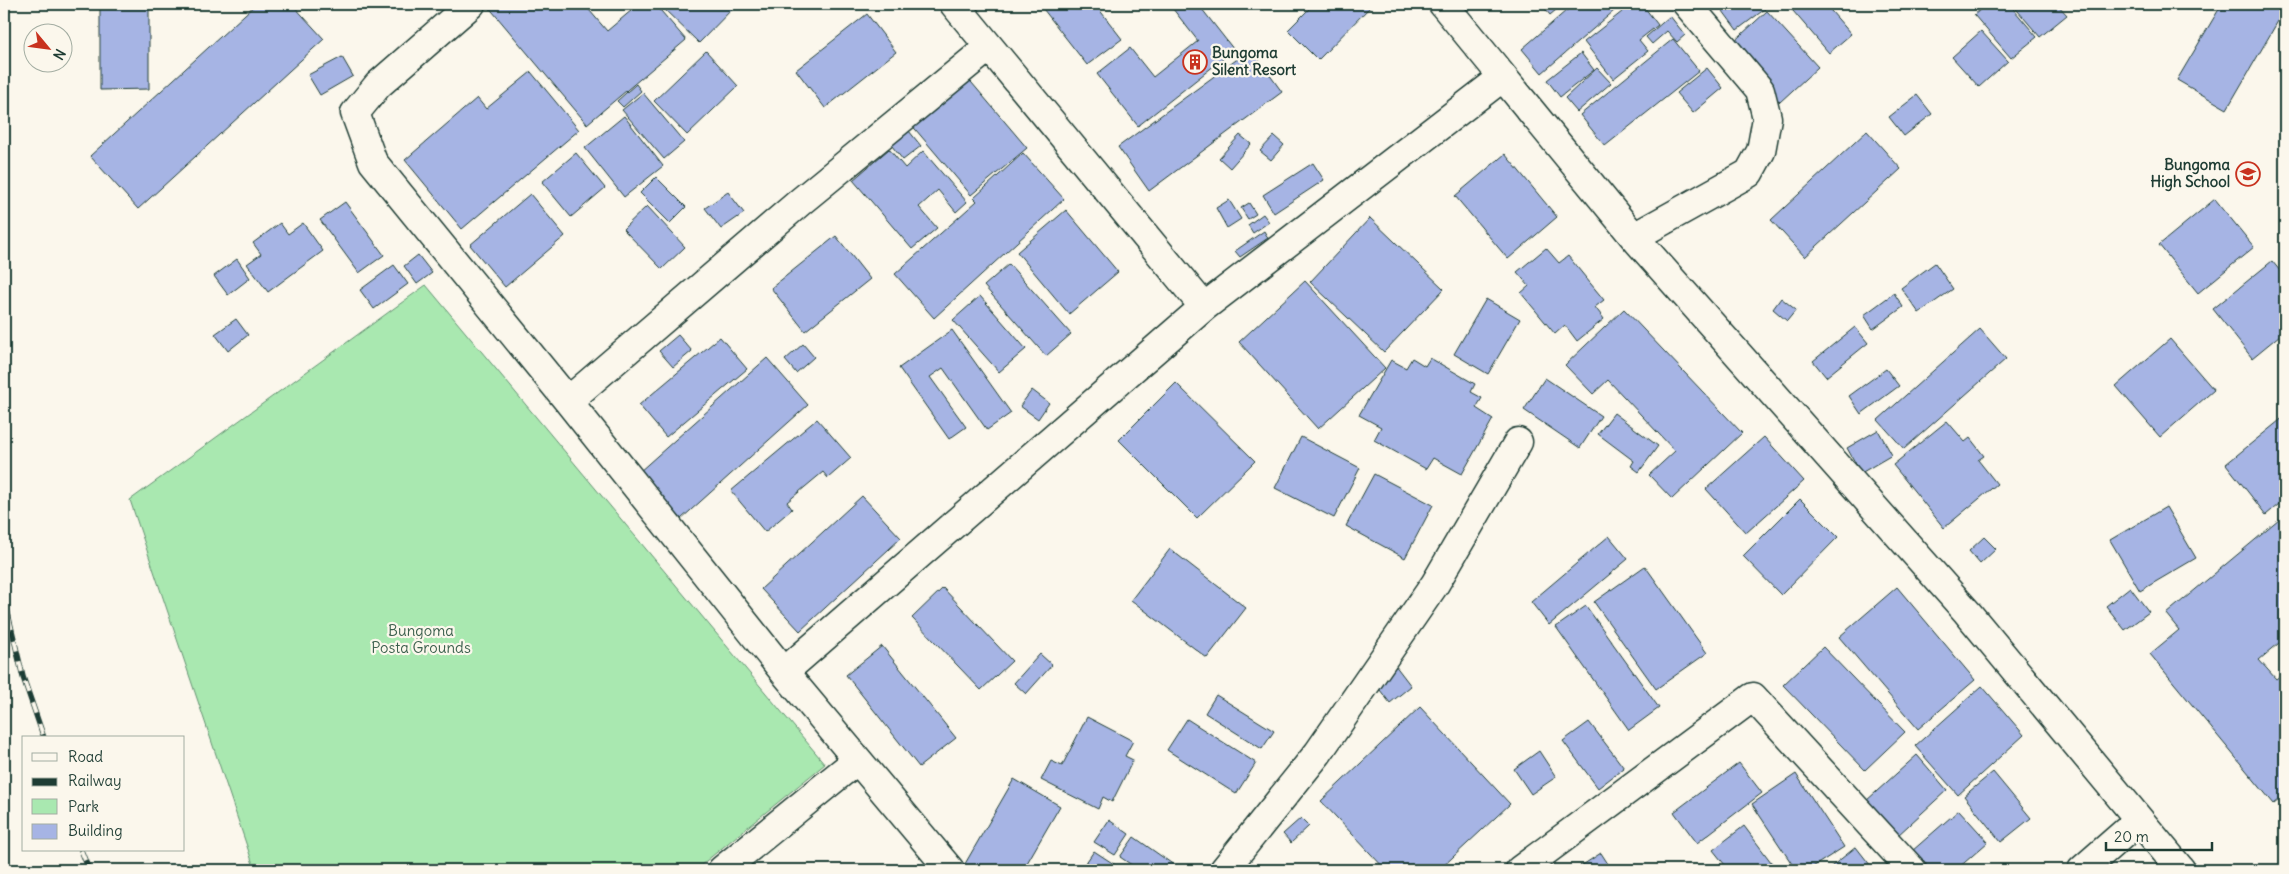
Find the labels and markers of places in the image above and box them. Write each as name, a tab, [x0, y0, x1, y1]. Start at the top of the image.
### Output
place label: Bungoma Silent Resort	[1212, 43, 1297, 79]
building icon: Bungoma Silent Resort	[1182, 49, 1208, 75]
place label: Bungoma High School	[2150, 155, 2230, 192]
school or university icon: Bungoma High School	[2235, 161, 2261, 187]

